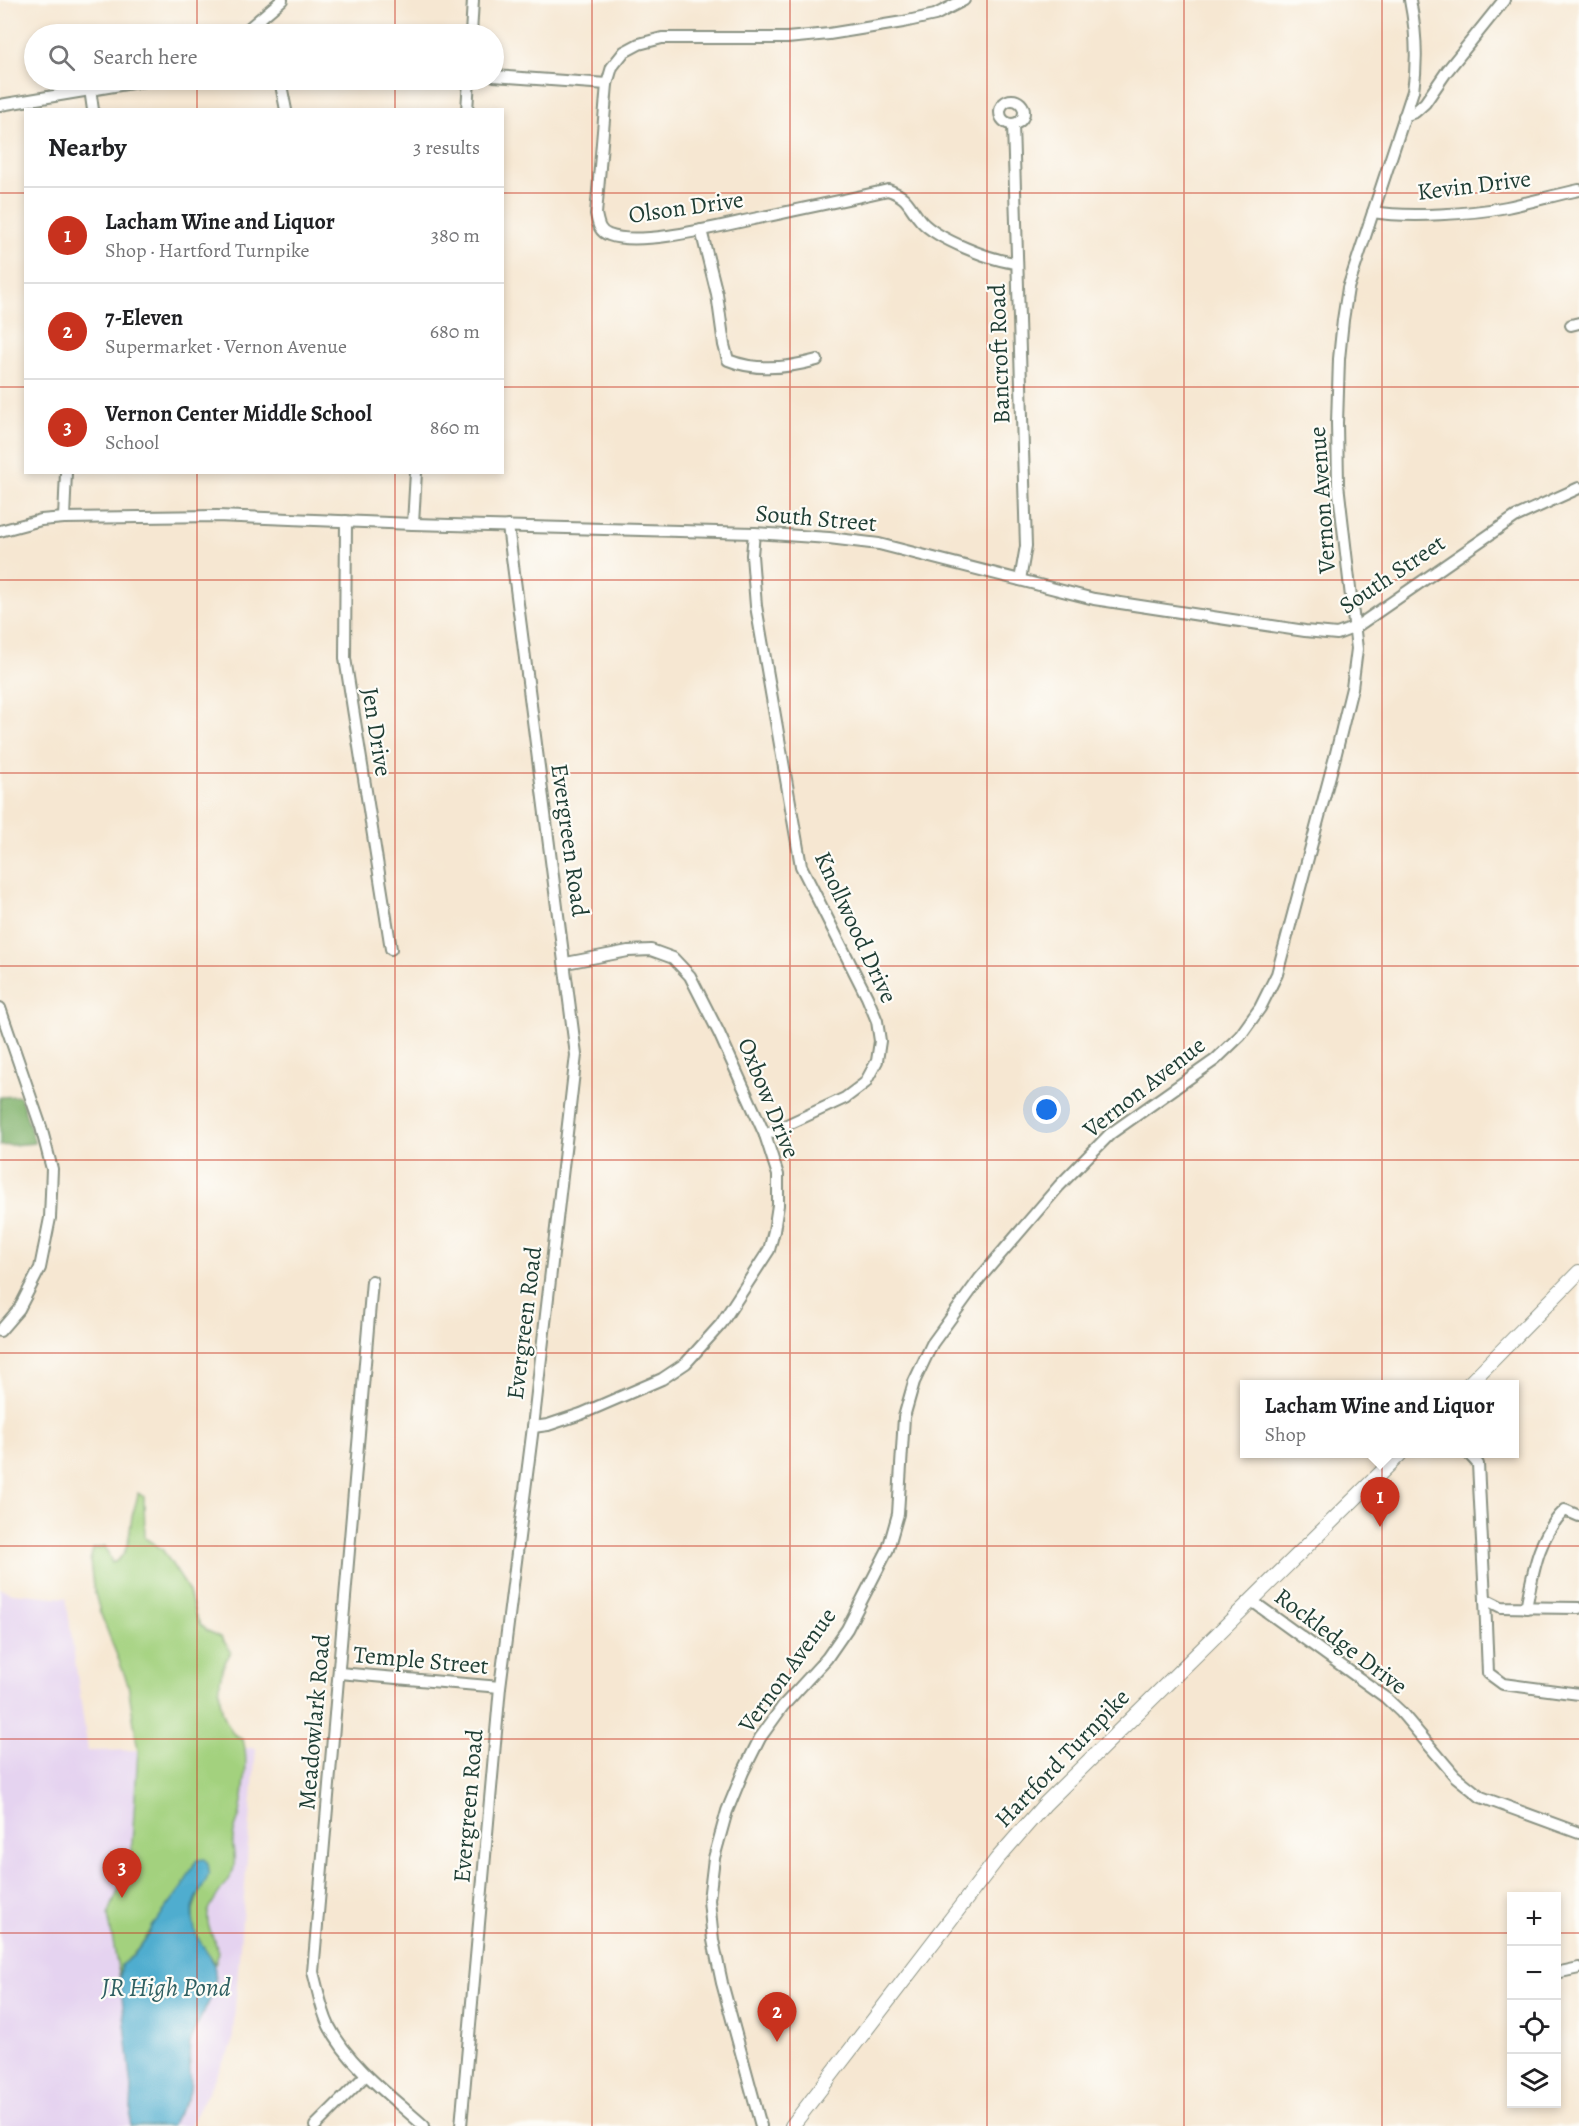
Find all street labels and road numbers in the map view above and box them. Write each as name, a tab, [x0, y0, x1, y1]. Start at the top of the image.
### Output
street label: Kevin Drive	[1415, 162, 1533, 208]
street label: Olson Drive	[626, 183, 746, 231]
street label: Bancroft Road	[981, 283, 1017, 425]
street label: Vernon Avenue	[1301, 425, 1343, 576]
street label: South Street	[754, 497, 878, 539]
street label: South Street	[1333, 527, 1451, 621]
street label: Jen Drive	[354, 685, 400, 779]
street label: Evergreen Road	[543, 761, 597, 919]
street label: Knollwood Drive	[807, 846, 905, 1008]
street label: Vernon Avenue	[1075, 1029, 1212, 1146]
street label: Oxbow Drive	[730, 1033, 808, 1163]
street label: Evergreen Road	[499, 1244, 549, 1401]
street label: Rockledge Drive	[1268, 1580, 1414, 1702]
street label: Vernon Avenue	[730, 1601, 843, 1740]
street label: Meadowlark Road	[290, 1633, 338, 1811]
street label: Temple Street	[352, 1638, 490, 1682]
street label: Hartford Turnpike	[988, 1682, 1136, 1834]
street label: Evergreen Road	[445, 1728, 491, 1884]

